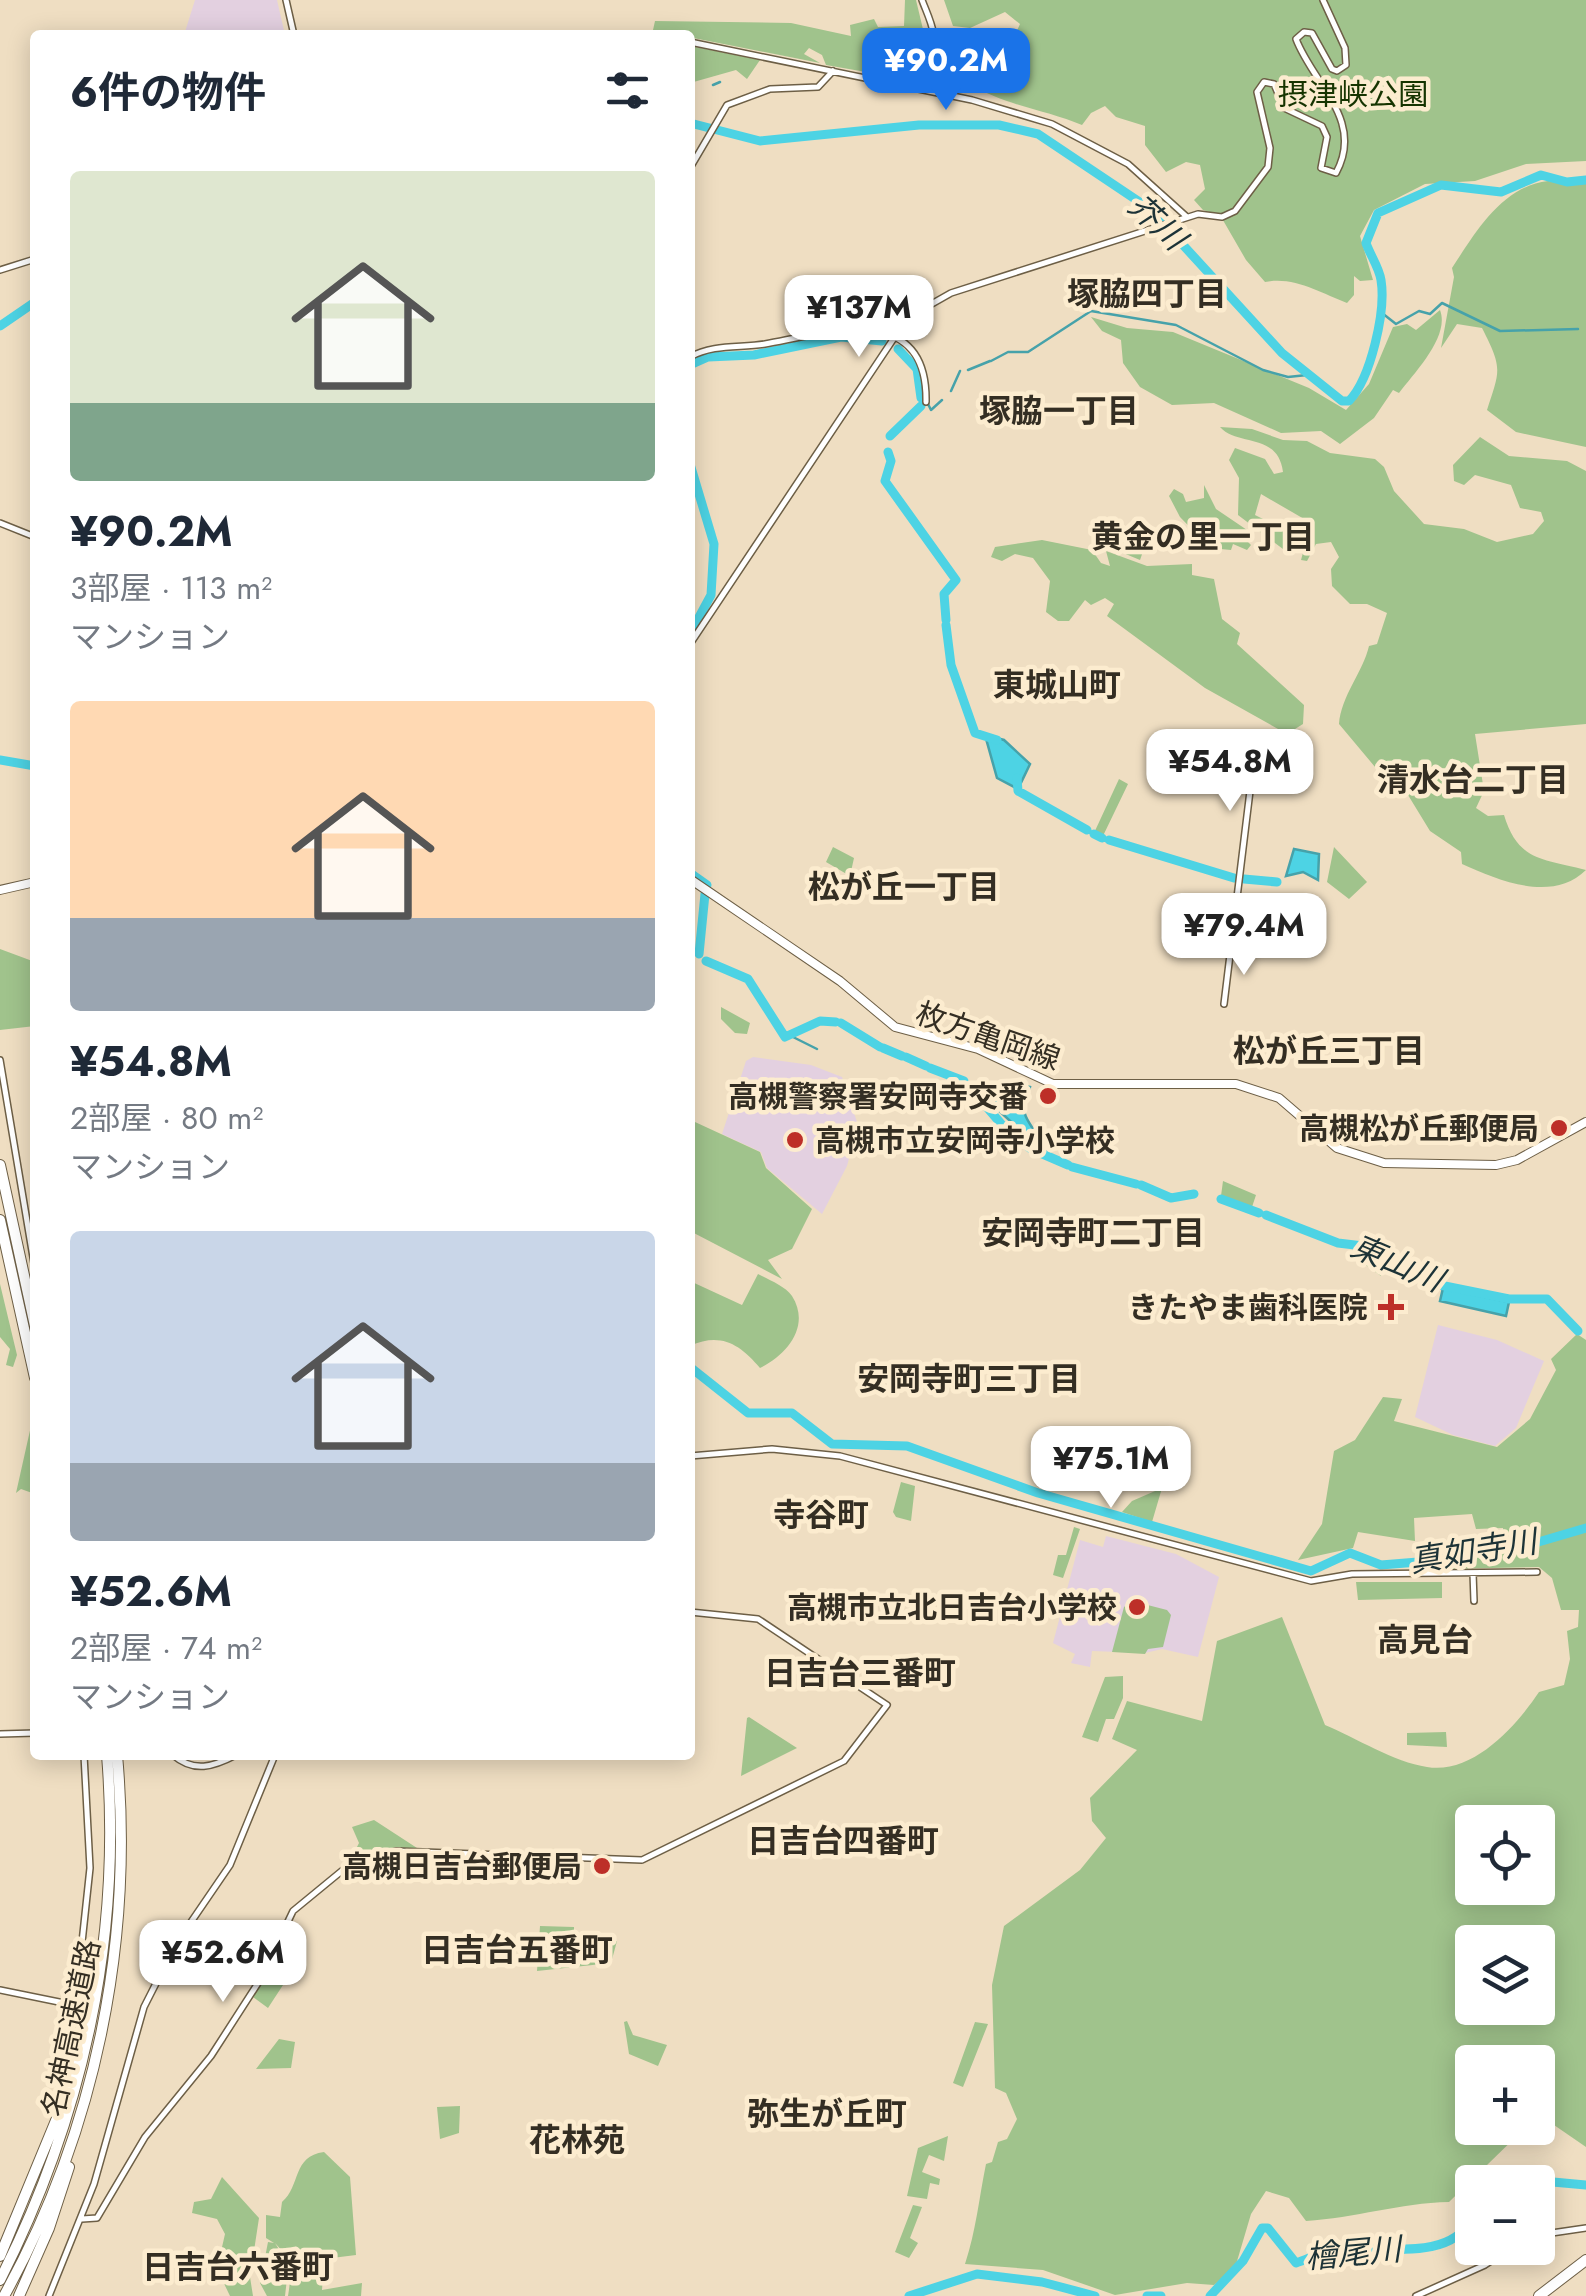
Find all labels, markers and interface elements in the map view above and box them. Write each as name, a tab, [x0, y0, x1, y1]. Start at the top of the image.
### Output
pin: ¥90.2M	[865, 28, 1027, 113]
text: ¥90.2M	[884, 37, 1008, 83]
text: 6件の物件	[70, 62, 266, 123]
icon: filters	[600, 63, 655, 118]
park label: 摂津峡公園	[1278, 73, 1428, 116]
water label: 芥川	[1118, 183, 1198, 263]
icon: home	[273, 236, 453, 416]
district label: 塚脇四丁目	[1067, 271, 1227, 317]
pin: ¥137M	[789, 275, 929, 360]
text: ¥137M	[807, 284, 911, 330]
district label: 塚脇一丁目	[979, 388, 1139, 434]
text: ¥90.2M	[70, 501, 233, 562]
district label: 黄金の里一丁目	[1091, 514, 1315, 560]
text: 3部屋 · 113 m²	[70, 565, 272, 611]
text: マンション	[70, 614, 230, 660]
district label: 東城山町	[993, 662, 1121, 708]
pin: ¥54.8M	[1149, 729, 1311, 814]
text: ¥54.8M	[1168, 738, 1292, 784]
district label: 清水台二丁目	[1377, 757, 1569, 803]
icon: home	[273, 766, 453, 946]
district label: 松が丘一丁目	[808, 864, 1000, 910]
pin: ¥79.4M	[1163, 893, 1325, 978]
text: ¥79.4M	[1183, 902, 1305, 948]
street label: 枚方亀岡線	[910, 991, 1066, 1081]
district label: 松が丘三丁目	[1233, 1028, 1425, 1074]
text: ¥54.8M	[70, 1031, 232, 1092]
place label: 高槻警察署安岡寺交番	[728, 1075, 1028, 1118]
marker: 高槻警察署安岡寺交番	[1037, 1085, 1059, 1107]
text: 2部屋 · 80 m²	[70, 1095, 263, 1141]
place label: 高槻松が丘郵便局	[1299, 1107, 1539, 1150]
marker: 高槻松が丘郵便局	[1548, 1117, 1570, 1139]
place label: 高槻市立安岡寺小学校	[815, 1119, 1115, 1162]
marker: 高槻市立安岡寺小学校	[784, 1129, 806, 1151]
text: マンション	[70, 1144, 230, 1190]
district label: 安岡寺町二丁目	[981, 1210, 1205, 1256]
water label: 東山川	[1344, 1223, 1453, 1304]
place label: きたやま歯科医院	[1128, 1286, 1368, 1329]
marker: きたやま歯科医院	[1378, 1294, 1404, 1320]
icon: home	[273, 1296, 453, 1476]
district label: 安岡寺町三丁目	[857, 1356, 1081, 1402]
pin: ¥75.1M	[1030, 1426, 1192, 1511]
text: ¥75.1M	[1053, 1435, 1169, 1481]
district label: 寺谷町	[773, 1492, 869, 1538]
water label: 真如寺川	[1406, 1518, 1543, 1584]
text: ¥52.6M	[70, 1561, 232, 1622]
place label: 高槻市立北日吉台小学校	[787, 1586, 1117, 1629]
marker: 高槻市立北日吉台小学校	[1126, 1596, 1148, 1618]
district label: 高見台	[1377, 1617, 1473, 1663]
text: 2部屋 · 74 m²	[70, 1625, 262, 1671]
district label: 日吉台三番町	[764, 1650, 956, 1696]
text: マンション	[70, 1674, 230, 1720]
map controls	[1455, 1805, 1555, 2265]
button: locate	[1455, 1805, 1555, 1905]
district label: 日吉台四番町	[747, 1818, 939, 1864]
place label: 高槻日吉台郵便局	[342, 1845, 582, 1888]
marker: 高槻日吉台郵便局	[591, 1855, 613, 1877]
pin: ¥52.6M	[142, 1920, 304, 2005]
button: layers	[1455, 1925, 1555, 2025]
district label: 日吉台五番町	[421, 1927, 613, 1973]
text: ¥52.6M	[161, 1929, 285, 1975]
street label: 名神高速道路	[31, 1935, 111, 2121]
button: +	[1455, 2045, 1555, 2145]
district label: 弥生が丘町	[747, 2091, 907, 2137]
district label: 花林苑	[529, 2117, 625, 2163]
button: −	[1455, 2165, 1555, 2265]
water label: 檜尾川	[1303, 2226, 1406, 2280]
district label: 日吉台六番町	[142, 2244, 334, 2290]

